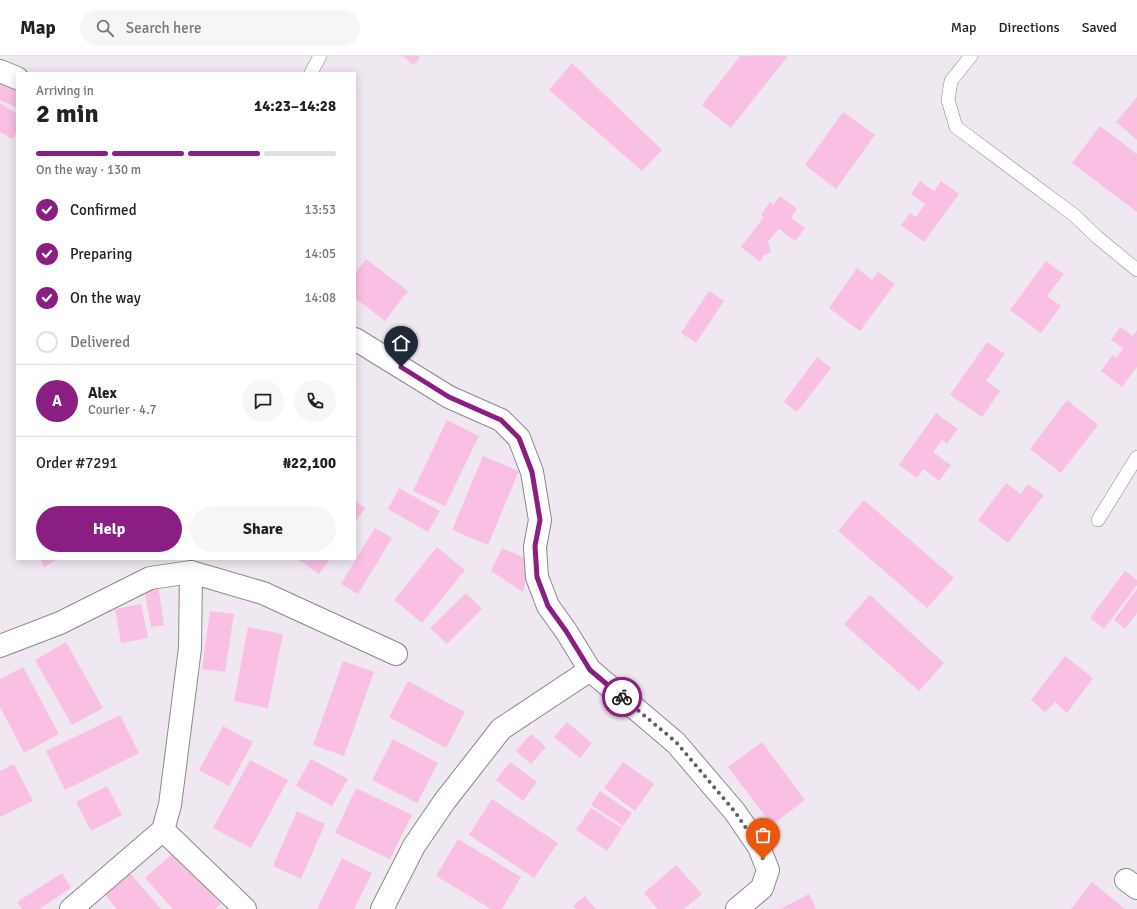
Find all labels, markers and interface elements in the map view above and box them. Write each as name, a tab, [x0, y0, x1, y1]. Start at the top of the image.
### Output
search box	[80, 10, 360, 46]
text: Map	[20, 16, 56, 40]
icon: search	[94, 17, 116, 39]
text: Search here	[126, 19, 201, 37]
text: Map	[951, 19, 977, 36]
text: Directions	[999, 19, 1060, 36]
text: Saved	[1082, 19, 1117, 36]
text: Arriving in	[36, 83, 94, 99]
text: 14:23–14:28	[254, 97, 336, 115]
text: 2 min	[36, 98, 99, 130]
text: On the way · 130 m	[36, 162, 141, 178]
icon: check	[36, 199, 58, 221]
text: Confirmed	[70, 201, 137, 219]
text: 13:53	[304, 202, 336, 218]
icon: check	[36, 243, 58, 265]
text: Preparing	[70, 245, 133, 263]
text: 14:05	[304, 246, 336, 262]
icon: check	[36, 287, 58, 309]
text: On the way	[70, 289, 141, 307]
text: 14:08	[304, 290, 336, 306]
pin	[384, 326, 418, 367]
icon: home	[390, 332, 412, 354]
text: Delivered	[70, 333, 130, 351]
button: chat	[242, 380, 284, 422]
button: phone	[294, 380, 336, 422]
text: Alex	[88, 384, 117, 402]
text: A	[52, 392, 62, 410]
text: Courier · 4.7	[88, 402, 157, 418]
text: Order #7291	[36, 454, 118, 472]
text: ₦22,100	[283, 454, 336, 472]
button: Help	[36, 506, 182, 552]
button: Share	[190, 506, 336, 552]
courier	[602, 677, 642, 717]
icon: bike	[611, 686, 633, 708]
pin	[746, 818, 780, 859]
icon: bag	[752, 824, 774, 846]

